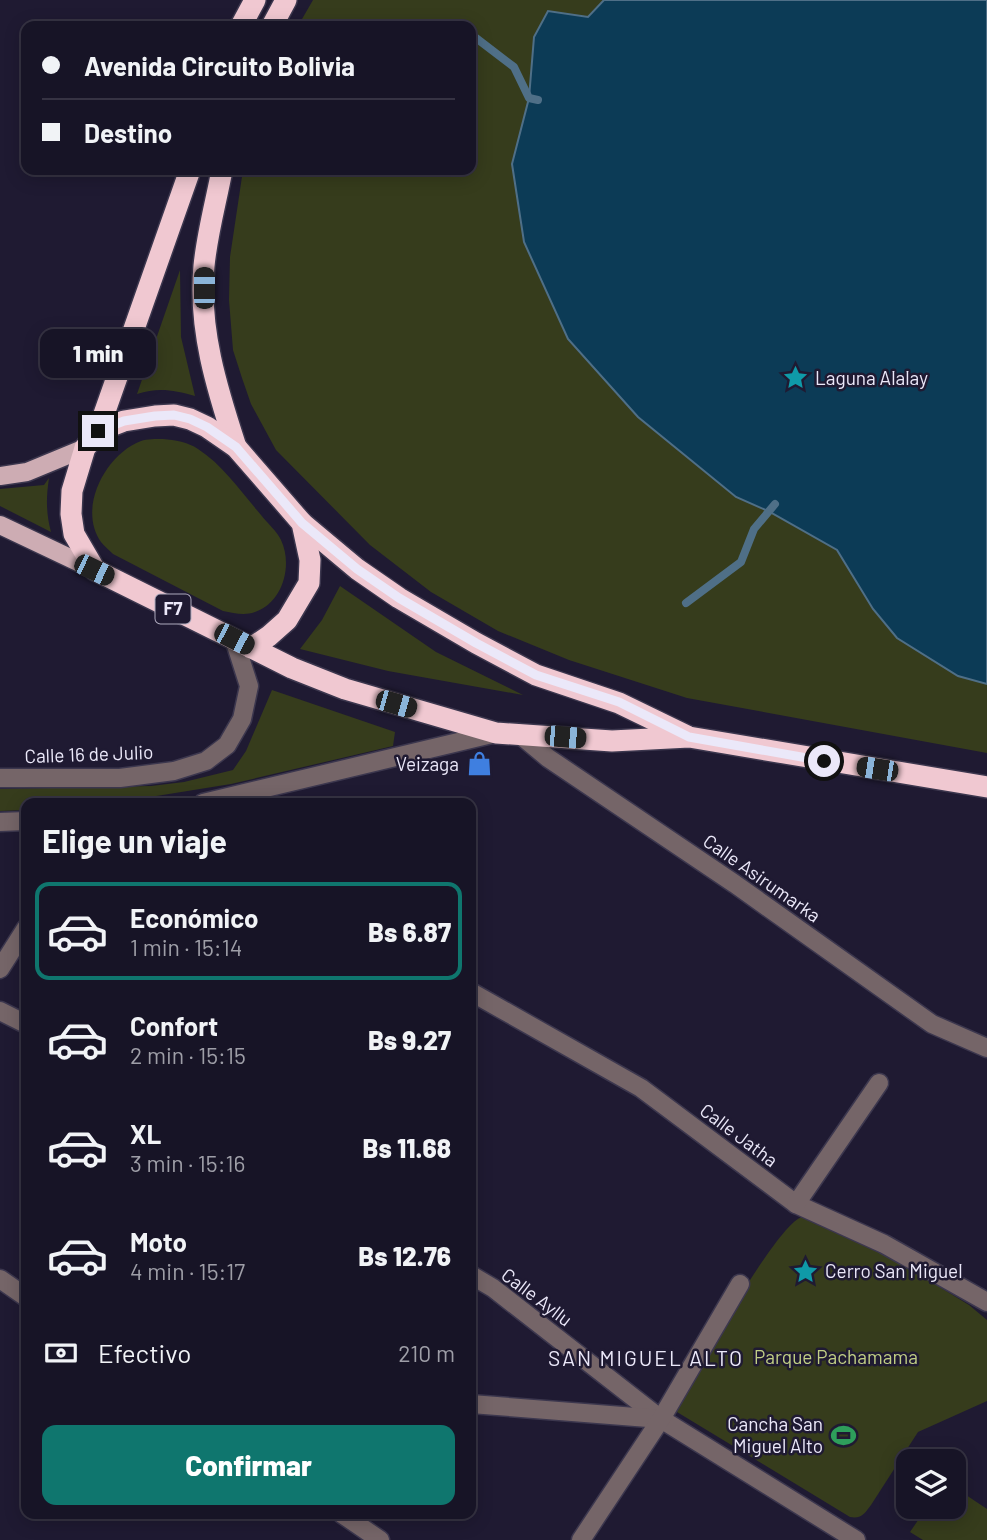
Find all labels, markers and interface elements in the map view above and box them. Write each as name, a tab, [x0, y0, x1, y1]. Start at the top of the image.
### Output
text: Avenida Circuito Bolivia	[84, 50, 355, 81]
text: Destino	[84, 117, 172, 148]
car	[194, 267, 215, 309]
callout: 1 min	[40, 330, 156, 378]
text: 1 min	[73, 339, 123, 367]
place icon: Laguna Alalay	[781, 364, 809, 392]
place label: Laguna Alalay	[815, 366, 928, 389]
route end	[82, 415, 114, 447]
car	[71, 551, 118, 589]
road number: F7	[156, 594, 190, 624]
car	[211, 620, 258, 658]
car	[373, 688, 420, 720]
car	[544, 725, 587, 749]
street label: Calle 16 de Julio	[24, 740, 154, 767]
route start	[808, 745, 840, 777]
shop icon: Veizaga	[465, 750, 493, 778]
place label: Veizaga	[396, 752, 459, 775]
car	[855, 755, 900, 783]
text: Elige un viaje	[42, 821, 227, 859]
street label: Calle Asirumarka	[699, 829, 825, 927]
icon: car	[46, 900, 109, 963]
text: Económico	[130, 902, 259, 933]
text: Bs 6.87	[368, 916, 451, 947]
text: 1 min · 15:14	[130, 933, 242, 961]
icon: car	[46, 1008, 109, 1071]
text: Confort	[130, 1010, 218, 1041]
text: Bs 9.27	[368, 1024, 451, 1055]
text: 2 min · 15:15	[130, 1041, 246, 1069]
street label: Calle Jatha	[696, 1098, 783, 1171]
icon: car	[46, 1116, 109, 1179]
text: XL	[130, 1118, 161, 1149]
text: Bs 11.68	[362, 1132, 451, 1163]
text: 3 min · 15:16	[130, 1149, 245, 1177]
icon: car	[46, 1224, 109, 1287]
text: Moto	[130, 1226, 187, 1257]
text: Bs 12.76	[358, 1240, 451, 1271]
text: 4 min · 15:17	[130, 1257, 245, 1285]
place icon: Cerro San Miguel	[791, 1257, 819, 1285]
place label: Cerro San Miguel	[825, 1259, 963, 1282]
street label: Calle Ayllu	[497, 1263, 577, 1331]
icon: cash	[42, 1334, 80, 1372]
text: Efectivo	[98, 1337, 191, 1368]
text: 210 m	[398, 1339, 455, 1367]
district label: SAN MIGUEL ALTO	[548, 1345, 744, 1370]
park label: Parque Pachamama	[754, 1345, 918, 1368]
place label: Cancha San Miguel Alto	[727, 1412, 823, 1457]
sports icon: Cancha San Miguel Alto	[829, 1421, 857, 1449]
button: Confirmar	[42, 1425, 455, 1505]
map controls	[896, 1449, 966, 1519]
button: layers	[896, 1449, 966, 1519]

